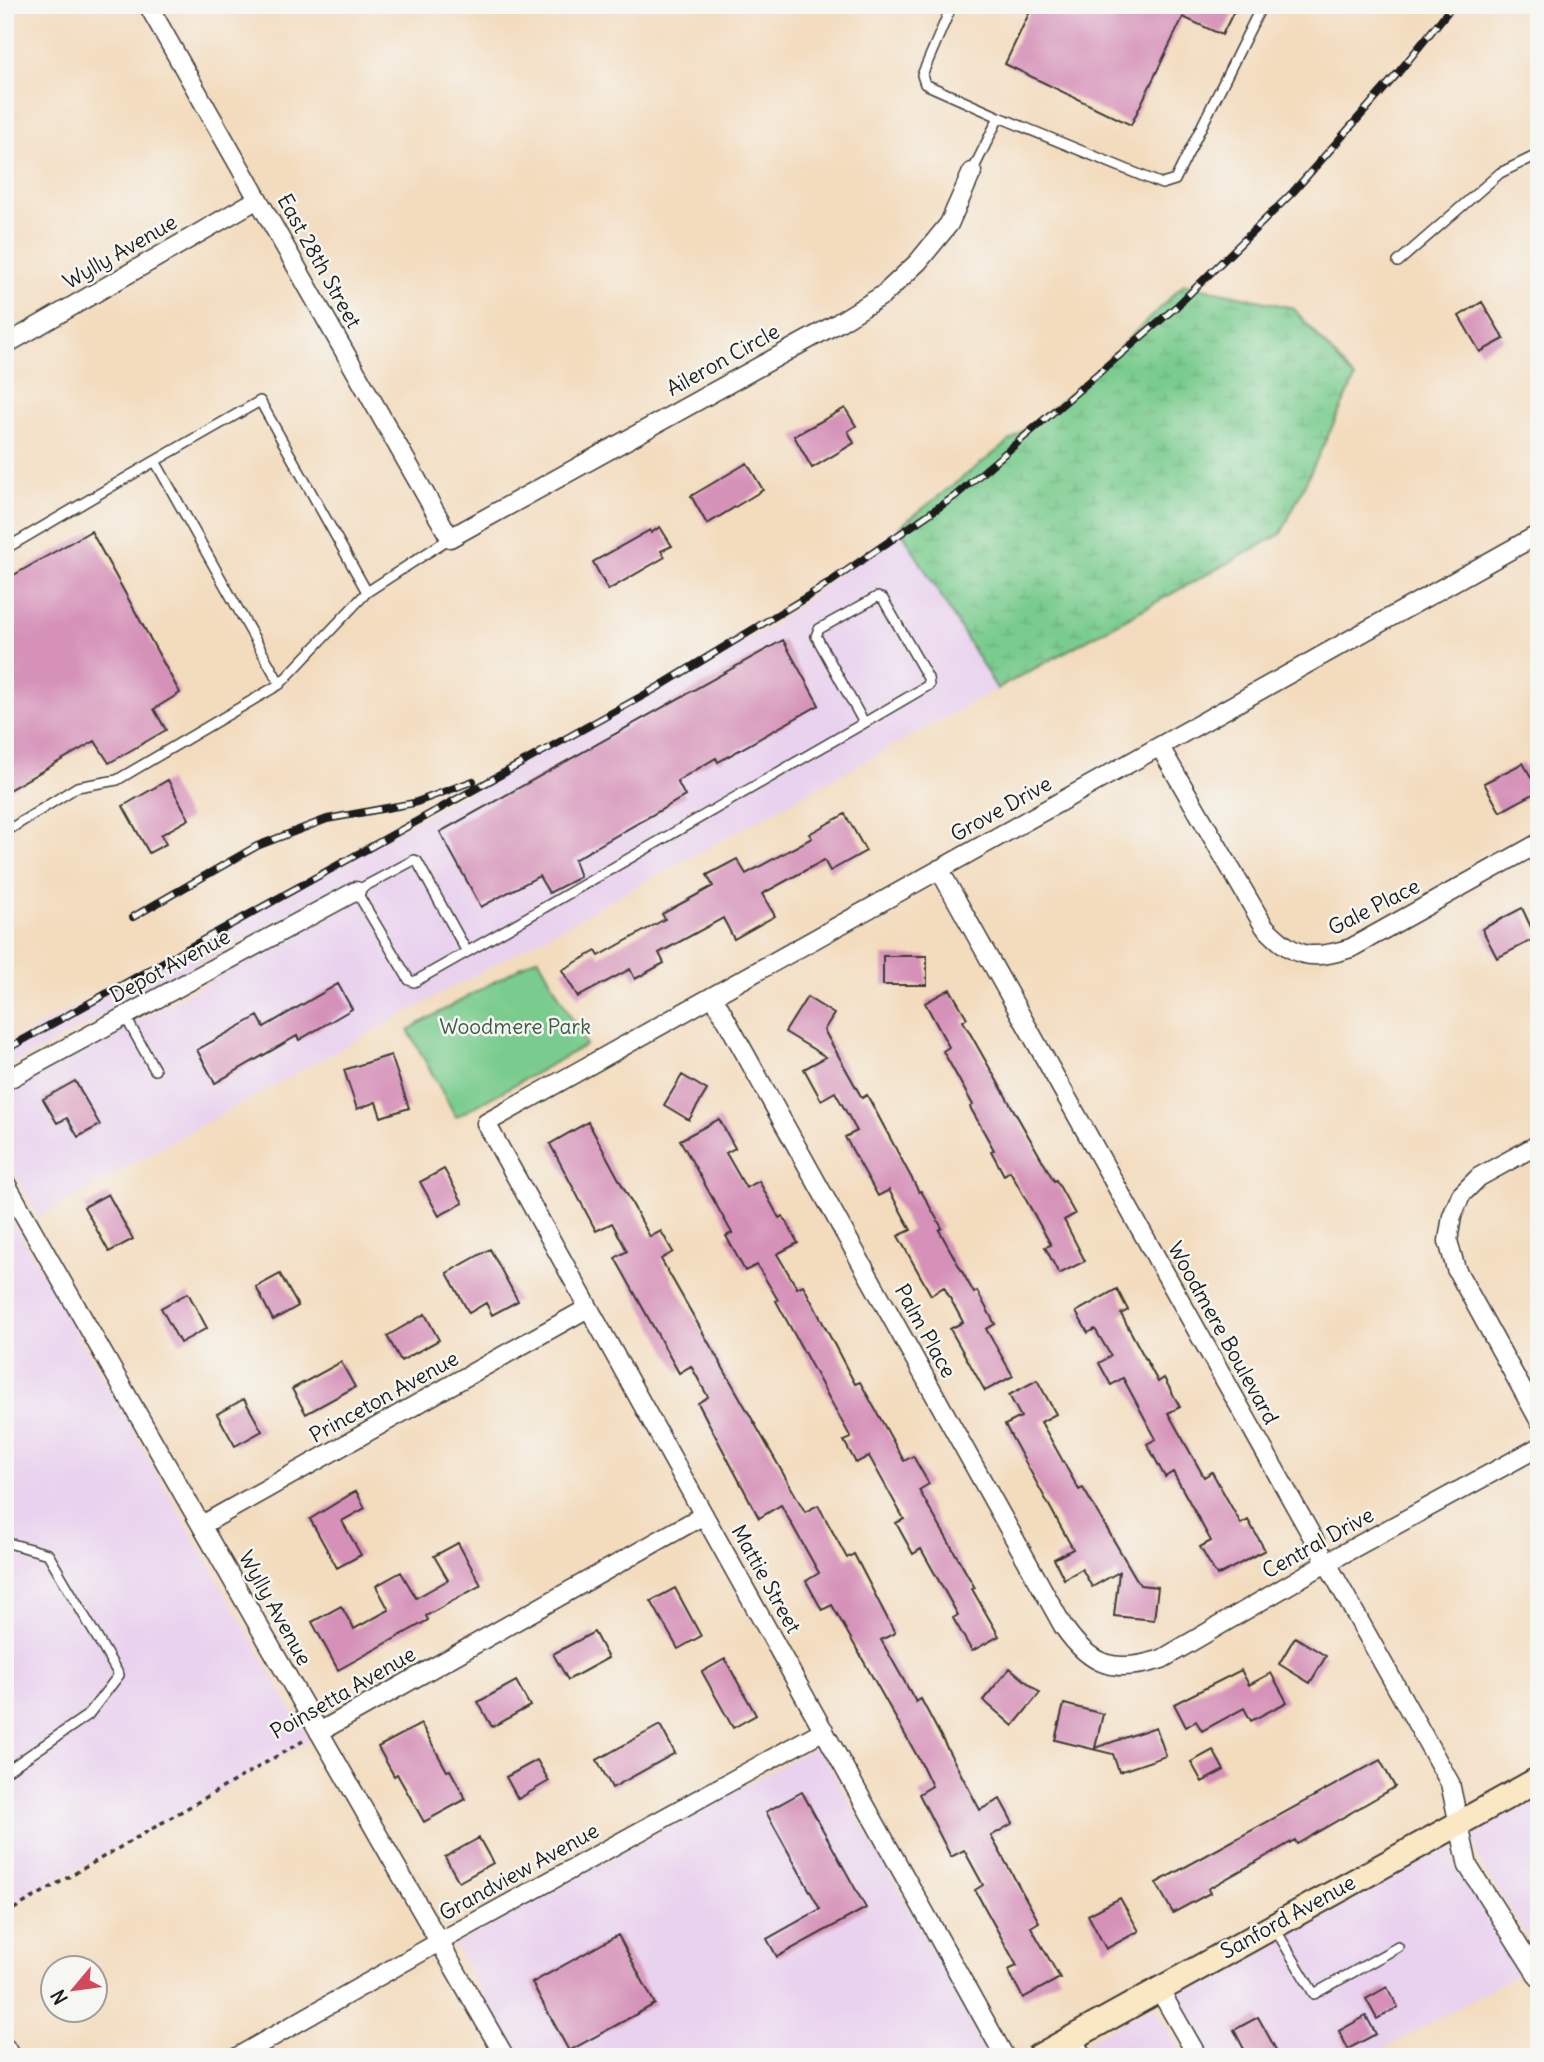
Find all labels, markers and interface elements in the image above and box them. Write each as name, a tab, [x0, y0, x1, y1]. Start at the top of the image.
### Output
street label: East 28th Street	[271, 189, 367, 333]
street label: Wylly Avenue	[58, 208, 182, 295]
street label: Aileron Circle	[661, 317, 784, 402]
street label: Grove Drive	[945, 770, 1056, 847]
street label: Gale Place	[1324, 872, 1424, 941]
street label: Depot Avenue	[105, 923, 235, 1009]
park label: Woodmere Park	[439, 1013, 591, 1040]
street label: Woodmere Boulevard	[1162, 1237, 1285, 1429]
street label: Palm Place	[889, 1279, 962, 1382]
street label: Princeton Avenue	[305, 1344, 463, 1449]
street label: Central Drive	[1257, 1501, 1378, 1584]
street label: Mattie Street	[726, 1520, 807, 1638]
street label: Wylly Avenue	[233, 1546, 318, 1670]
street label: Poinsetta Avenue	[265, 1640, 420, 1745]
street label: Grandview Avenue	[434, 1817, 603, 1927]
street label: Sanford Avenue	[1216, 1868, 1360, 1965]
north arrow	[38, 1954, 108, 2024]
text: N	[45, 1986, 73, 2009]

